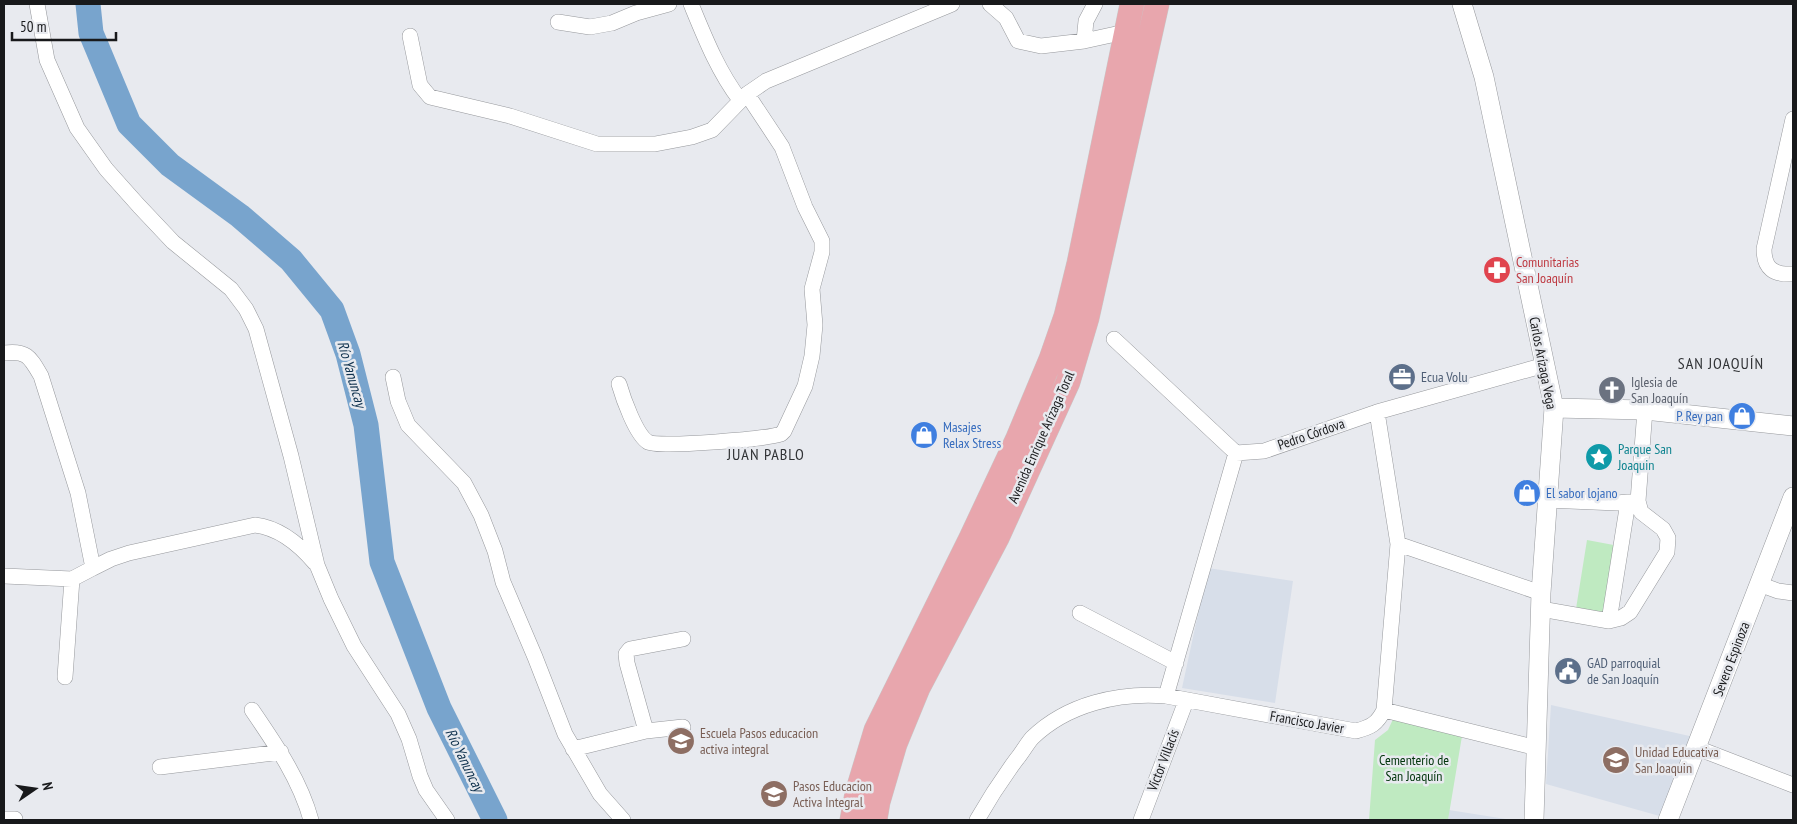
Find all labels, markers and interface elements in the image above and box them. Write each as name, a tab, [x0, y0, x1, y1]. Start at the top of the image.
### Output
scale bar	[12, 10, 116, 42]
text: 50 m	[20, 17, 46, 36]
place label: Comunitarias San Joaquín	[1516, 253, 1579, 287]
pharmacy icon: Comunitarias San Joaquín	[1482, 255, 1512, 285]
street label: Carlos Arízaga Vega	[1525, 315, 1561, 411]
water label: Río Yanuncay	[333, 339, 371, 412]
district label: SAN JOAQUÍN	[1678, 353, 1764, 373]
office icon: Ecua Volu	[1387, 362, 1417, 392]
street label: Avenida Enrique Arízaga Toral	[1004, 367, 1079, 506]
place label: Ecua Volu	[1421, 368, 1467, 386]
place label: Iglesia de San Joaquín	[1631, 373, 1688, 407]
church icon: Iglesia de San Joaquín	[1597, 375, 1627, 405]
shop icon: P. Rey pan	[1727, 401, 1757, 431]
place label: P. Rey pan	[1676, 407, 1723, 425]
street label: Pedro Córdova	[1275, 414, 1347, 454]
place label: Masajes Relax Stress	[943, 418, 1001, 452]
shop icon: Masajes Relax Stress	[909, 420, 939, 450]
place label: Parque San Joaquin	[1617, 440, 1672, 474]
place icon: Parque San Joaquin	[1584, 442, 1614, 472]
district label: JUAN PABLO	[726, 444, 805, 464]
shop icon: El sabor lojano	[1512, 478, 1542, 508]
place label: El sabor lojano	[1546, 484, 1618, 502]
street label: Severo Espinoza	[1709, 619, 1753, 699]
place label: GAD parroquial de San Joaquín	[1587, 654, 1661, 688]
public building icon: GAD parroquial de San Joaquín	[1553, 656, 1583, 686]
street label: Francisco Javier	[1269, 707, 1346, 737]
place label: Escuela Pasos educacion activa integral	[700, 724, 818, 758]
water label: Río Yanuncay	[441, 725, 490, 797]
school or university icon: Escuela Pasos educacion activa integral	[666, 726, 696, 756]
street label: Víctor Villacís	[1143, 726, 1183, 794]
place label: Unidad Educativa San Joaquin	[1635, 743, 1719, 777]
school or university icon: Unidad Educativa San Joaquin	[1601, 745, 1631, 775]
park label: Cementerio de San Joaquín	[1379, 751, 1449, 785]
north arrow	[10, 764, 60, 814]
place label: Pasos Educacion Activa Integral	[793, 777, 872, 811]
school or university icon: Pasos Educacion Activa Integral	[759, 779, 789, 809]
text: N	[38, 780, 57, 792]

